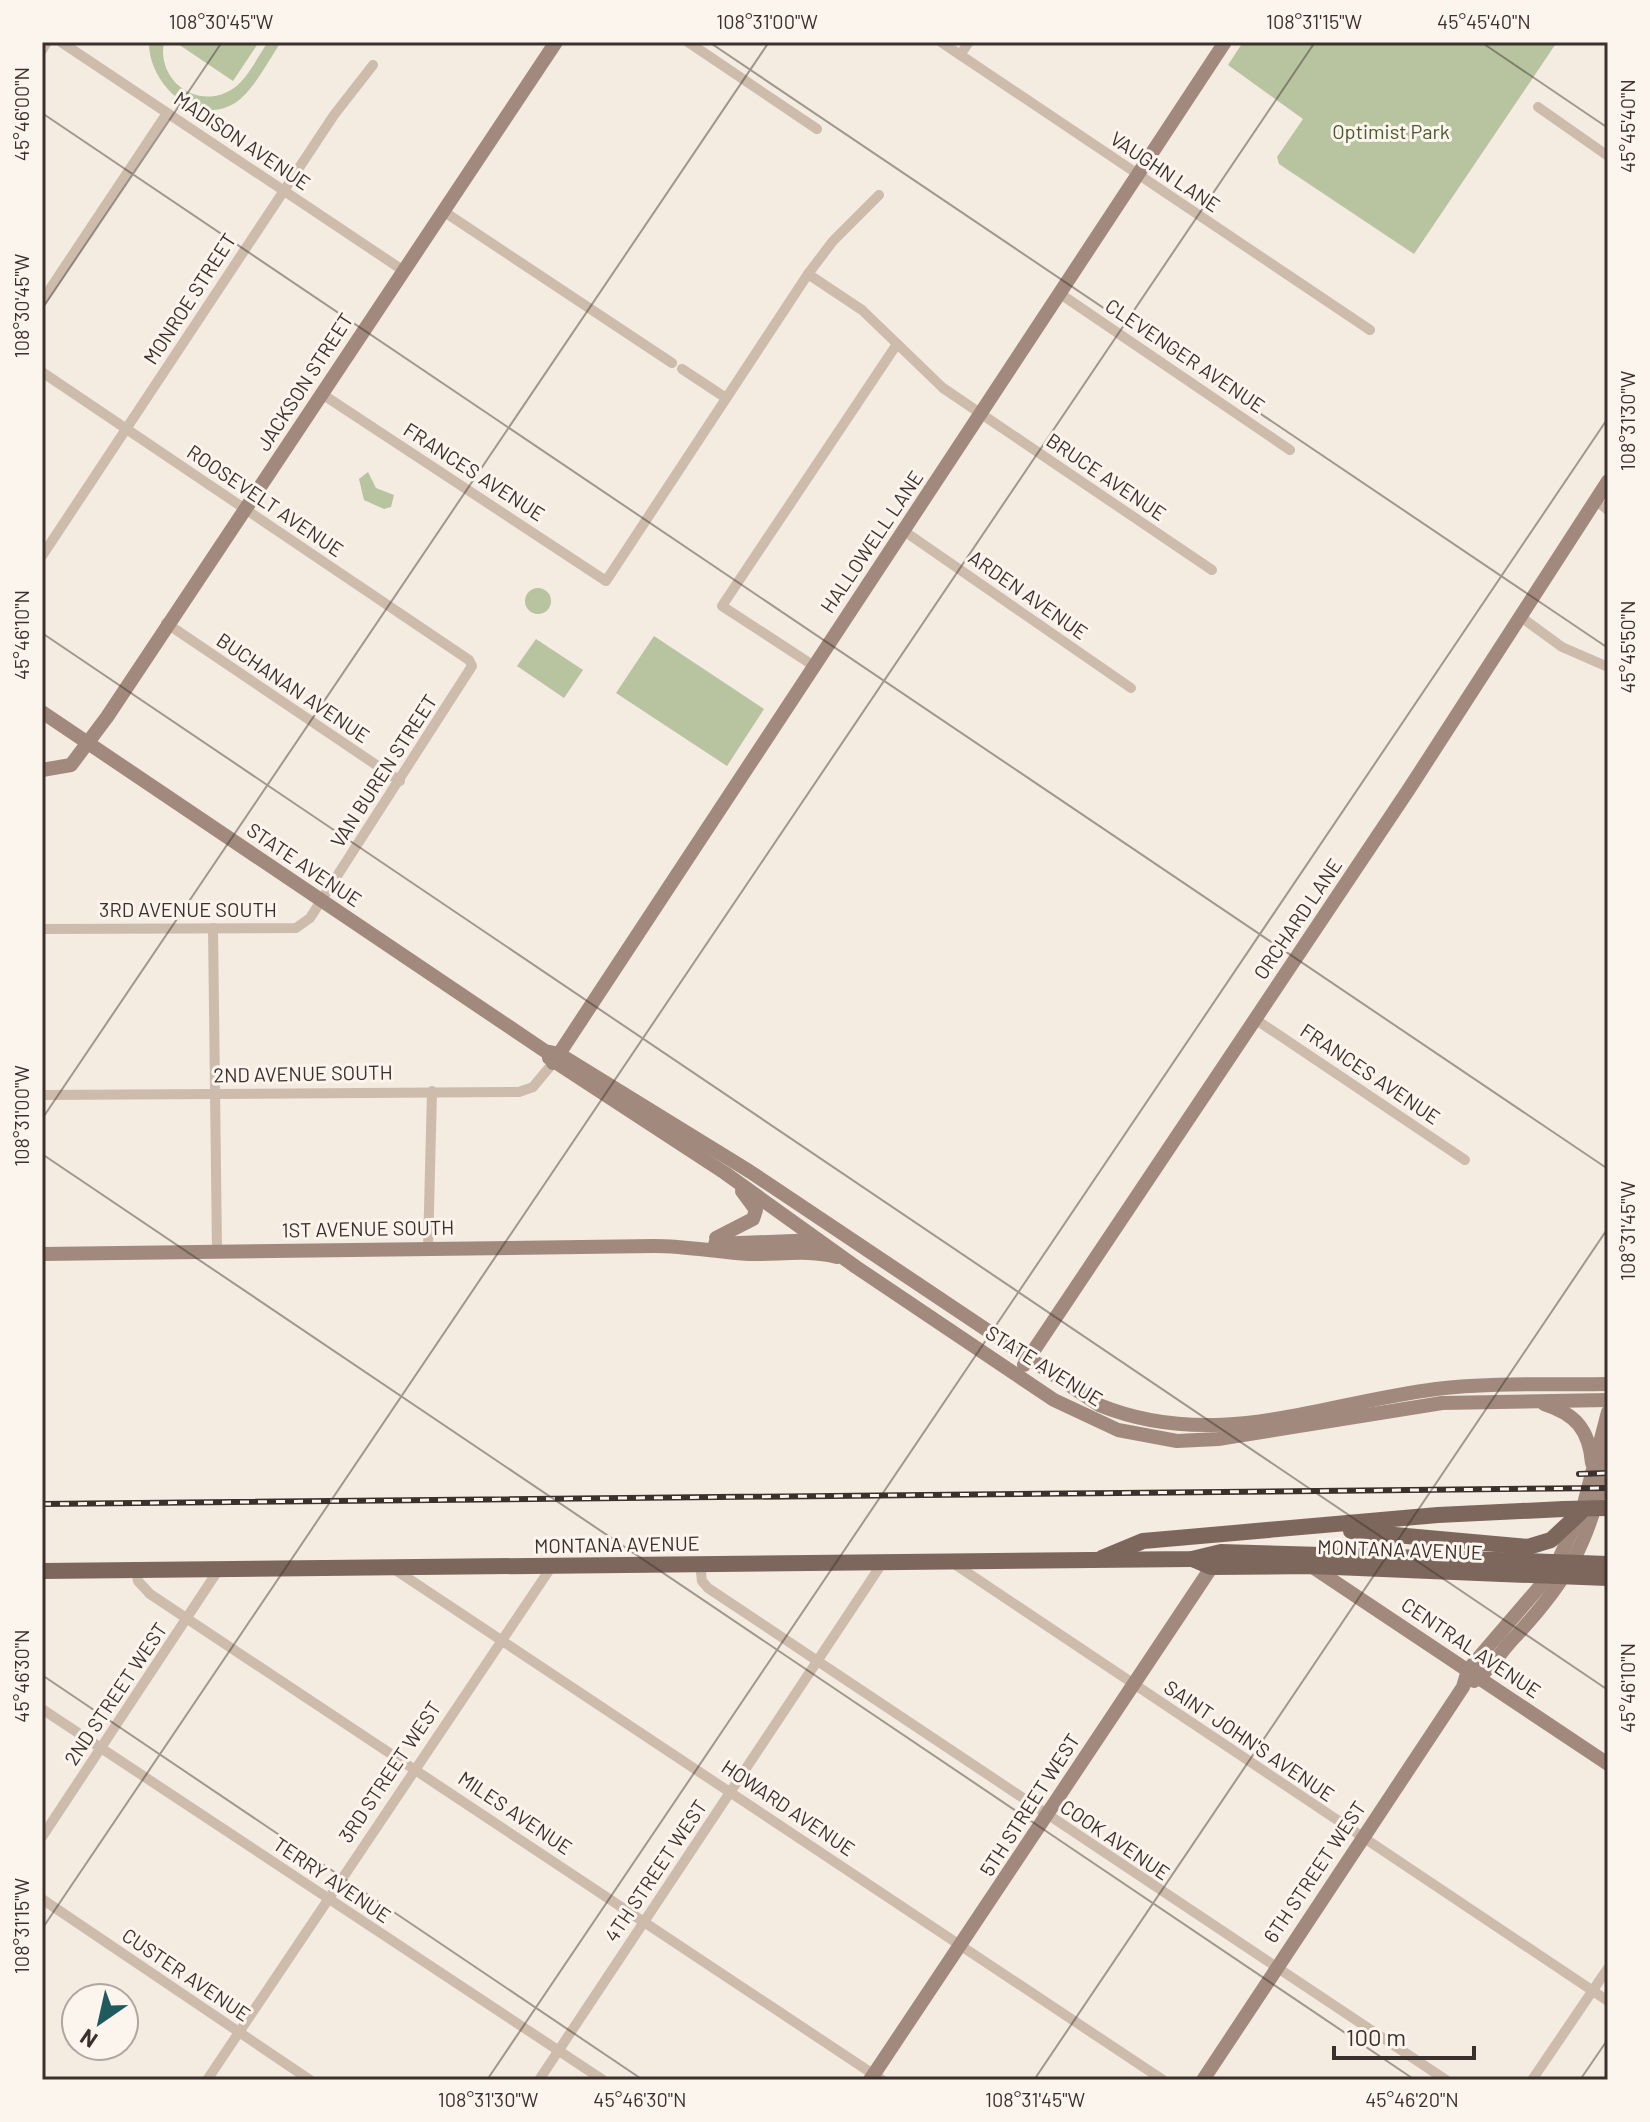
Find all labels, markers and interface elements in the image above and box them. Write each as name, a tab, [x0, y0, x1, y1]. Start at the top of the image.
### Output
text: 108°30'45"W	[169, 9, 274, 33]
text: 108°31'00"W	[716, 9, 818, 33]
text: 108°31'15"W	[1266, 9, 1363, 33]
text: 45°45'40"N	[1437, 9, 1531, 33]
text: 45°46'00"N	[9, 67, 33, 161]
text: 45°45'40"N	[1615, 79, 1639, 173]
street label: MADISON AVENUE	[170, 86, 315, 195]
park label: Optimist Park	[1332, 119, 1450, 143]
street label: VAUGHN LANE	[1106, 126, 1225, 217]
street label: MONROE STREET	[138, 228, 240, 369]
text: 108°30'45"W	[9, 253, 33, 358]
street label: CLEVENGER AVENUE	[1101, 293, 1270, 417]
street label: JACKSON STREET	[251, 308, 358, 455]
text: 108°31'30"W	[1615, 370, 1639, 471]
street label: FRANCES AVENUE	[400, 417, 550, 526]
street label: BRUCE AVENUE	[1042, 427, 1171, 525]
street label: ROOSEVELT AVENUE	[183, 439, 348, 561]
street label: HALLOWELL LANE	[815, 466, 928, 617]
street label: ARDEN AVENUE	[964, 544, 1093, 644]
text: 45°46'10"N	[9, 590, 33, 680]
text: 45°45'50"N	[1615, 600, 1639, 694]
street label: BUCHANAN AVENUE	[213, 627, 375, 747]
street label: VAN BUREN STREET	[325, 690, 442, 851]
street label: STATE AVENUE	[243, 817, 366, 911]
street label: ORCHARD LANE	[1248, 854, 1346, 983]
street label: 3RD AVENUE SOUTH	[99, 897, 277, 921]
street label: FRANCES AVENUE	[1296, 1018, 1445, 1129]
street label: 2ND AVENUE SOUTH	[213, 1059, 393, 1087]
text: 108°31'00"W	[9, 1065, 33, 1167]
text: 108°31'45"W	[1615, 1181, 1639, 1281]
street label: 1ST AVENUE SOUTH	[282, 1214, 454, 1242]
street label: STATE AVENUE	[982, 1320, 1107, 1411]
street label: MONTANA AVENUE	[534, 1531, 700, 1557]
street label: MONTANA AVENUE	[1317, 1534, 1483, 1564]
street label: CENTRAL AVENUE	[1397, 1592, 1546, 1703]
street label: 2ND STREET WEST	[59, 1618, 172, 1769]
text: 45°46'30"N	[9, 1629, 33, 1723]
text: 45°46'10"N	[1615, 1643, 1639, 1733]
street label: SAINT JOHN'S AVENUE	[1160, 1674, 1339, 1806]
street label: 3RD STREET WEST	[333, 1696, 445, 1847]
street label: 5TH STREET WEST	[974, 1729, 1084, 1880]
street label: HOWARD AVENUE	[718, 1754, 860, 1861]
street label: MILES AVENUE	[454, 1765, 577, 1859]
street label: COOK AVENUE	[1056, 1794, 1175, 1885]
street label: 4TH STREET WEST	[599, 1795, 712, 1946]
street label: 6TH STREET WEST	[1258, 1796, 1370, 1947]
street label: TERRY AVENUE	[269, 1831, 396, 1927]
text: 108°31'15"W	[9, 1877, 33, 1974]
street label: CUSTER AVENUE	[118, 1922, 255, 2026]
north arrow	[60, 1982, 140, 2062]
scale bar	[1334, 2010, 1474, 2060]
text: 100 m	[1346, 2022, 1406, 2051]
text: N	[75, 2025, 102, 2054]
text: 108°31'30"W	[438, 2087, 539, 2111]
text: 45°46'30"N	[593, 2087, 687, 2111]
text: 108°31'45"W	[985, 2087, 1085, 2111]
text: 45°46'20"N	[1365, 2087, 1459, 2111]

